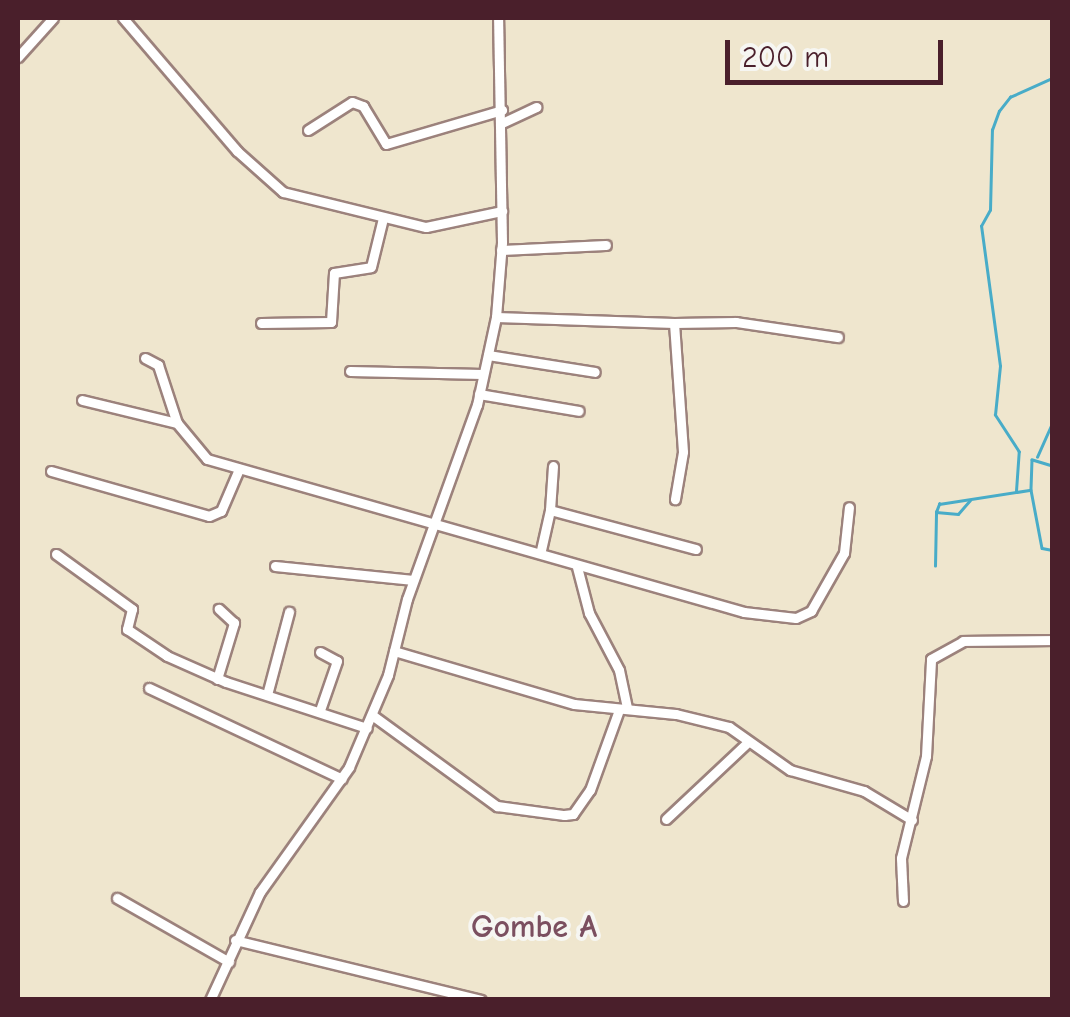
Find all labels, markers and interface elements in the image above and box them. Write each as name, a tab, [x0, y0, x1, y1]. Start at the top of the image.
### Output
scale bar	[730, 20, 948, 82]
text: 200 m	[742, 40, 829, 75]
district label: Gombe A	[471, 908, 597, 946]

